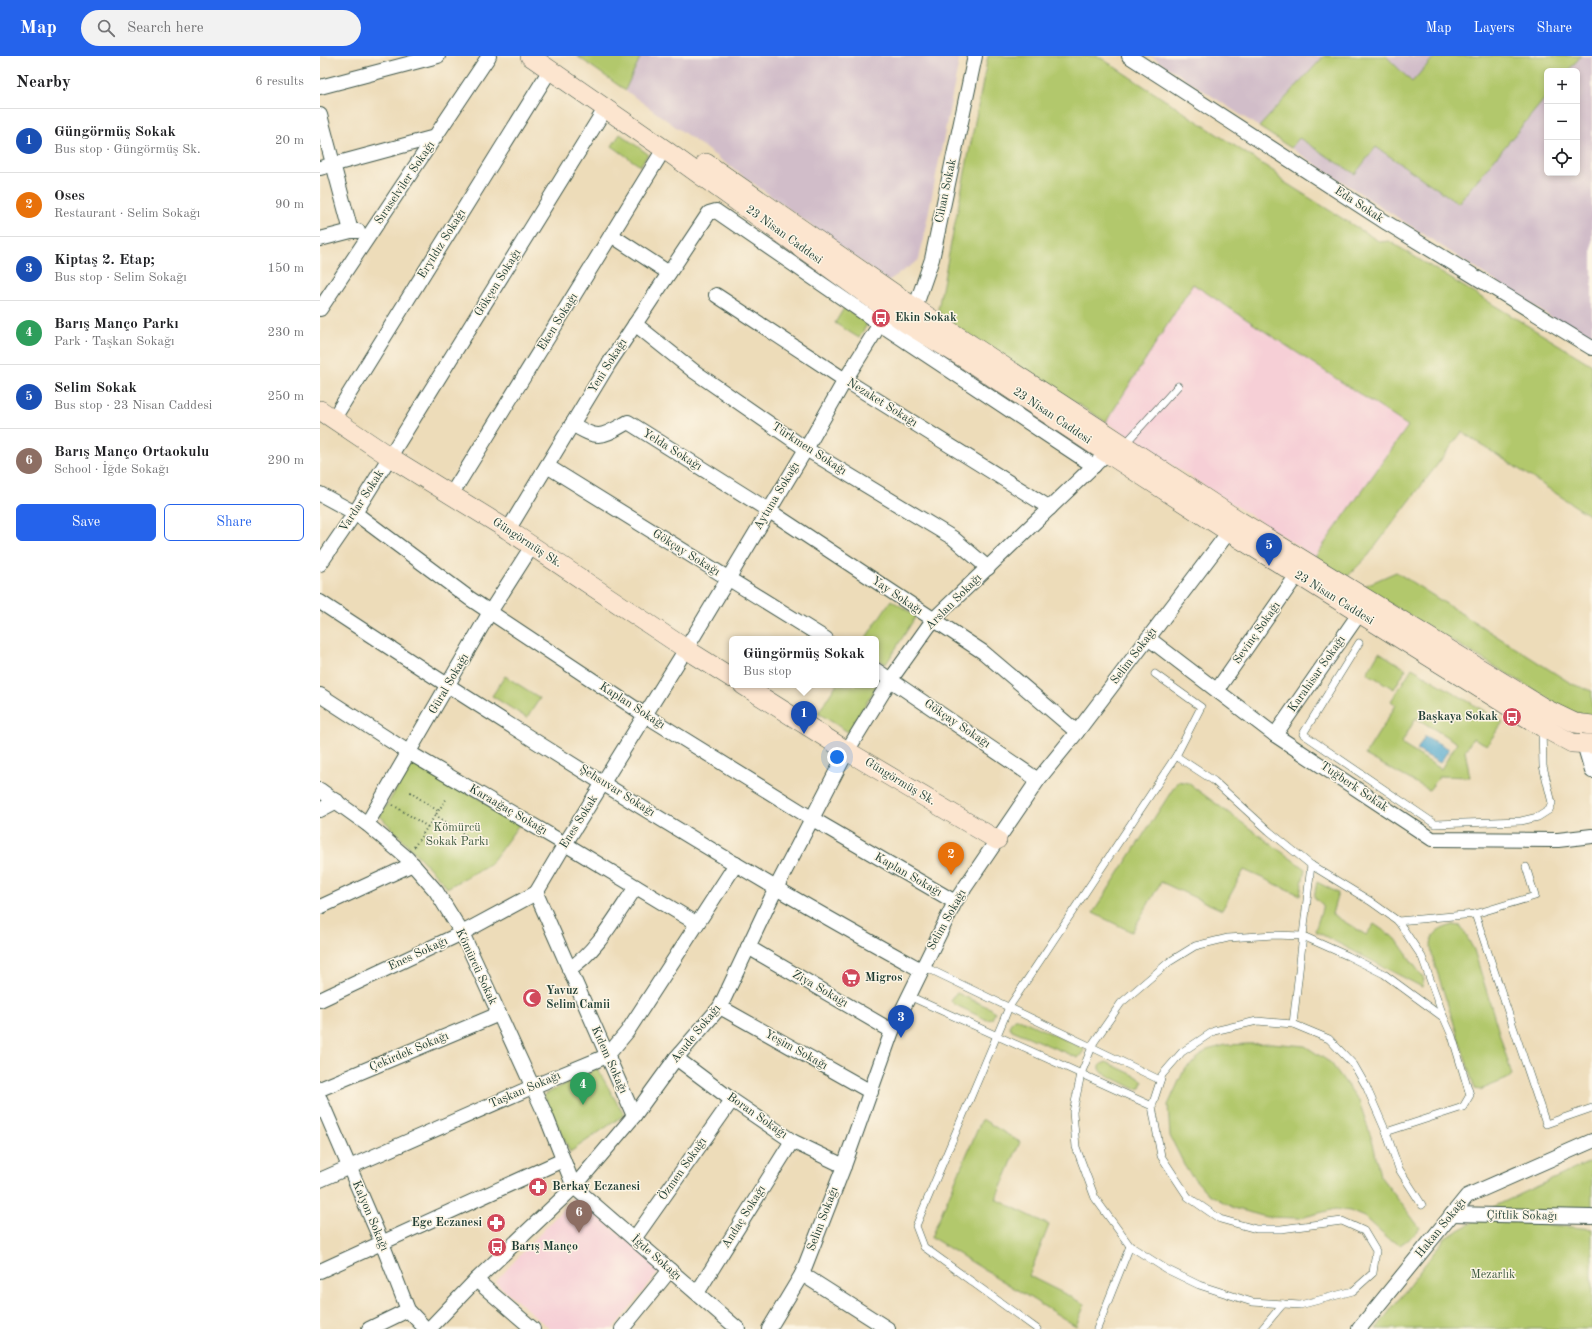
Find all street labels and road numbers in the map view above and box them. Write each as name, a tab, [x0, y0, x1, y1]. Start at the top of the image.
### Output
street label: Sıraselviler Sokağı	[373, 139, 437, 227]
street label: Cihan Sokak	[933, 158, 959, 224]
street label: Eda Sokak	[1332, 185, 1386, 225]
street label: 23 Nisan Caddesi	[744, 203, 824, 267]
street label: Eryıldız Sokağı	[416, 207, 468, 281]
street label: Gökçen Sokağı	[473, 247, 523, 319]
street label: Eken Sokağı	[536, 291, 580, 353]
street label: Yeni Sokağı	[587, 337, 629, 395]
street label: Nezaket Sokağı	[845, 377, 919, 429]
street label: 23 Nisan Caddesi	[1011, 386, 1093, 446]
street label: Türkmen Sokağı	[770, 420, 848, 478]
street label: Yelda Sokağı	[640, 427, 704, 473]
street label: Aytuna Sokağı	[752, 460, 802, 532]
street label: Vardar Sokak	[338, 468, 386, 534]
street label: Güngörmüş Sk.	[490, 516, 564, 570]
street label: Gökçay Sokağı	[650, 528, 722, 578]
street label: 23 Nisan Caddesi	[1292, 569, 1376, 627]
street label: Arslan Sokağı	[924, 572, 984, 632]
street label: Yay Sokağı	[869, 575, 925, 617]
street label: Sevinç Sokağı	[1231, 600, 1283, 666]
street label: Selim Sokağı	[1109, 625, 1159, 687]
street label: Karahisar Sokağı	[1286, 634, 1348, 714]
street label: Güral Sokağı	[427, 652, 471, 716]
street label: Kaplan Sokağı	[597, 680, 667, 732]
street label: Gökçay Sokağı	[922, 698, 992, 750]
street label: Güngörmüş Sk.	[862, 756, 938, 808]
street label: Tuğberk Sokak	[1318, 760, 1390, 814]
street label: Şehsuvar Sokağı	[577, 763, 657, 819]
street label: Karaağaç Sokağı	[467, 783, 549, 837]
street label: Enes Sokak	[558, 793, 600, 851]
street label: Kaplan Sokağı	[872, 851, 944, 899]
street label: Selim Sokağı	[925, 888, 969, 952]
street label: Kömürcü Sokak	[453, 927, 499, 1007]
street label: Enes Sokağı	[386, 935, 450, 973]
street label: Ziya Sokağı	[790, 968, 850, 1010]
street label: Asude Sokağı	[669, 1003, 723, 1065]
street label: Kıdem Sokağı	[589, 1025, 629, 1095]
street label: Yeşim Sokağı	[762, 1028, 830, 1072]
street label: Çekirdek Sokağı	[368, 1030, 450, 1074]
street label: Taşkan Sokağı	[488, 1070, 562, 1110]
street label: Boran Sokağı	[725, 1091, 789, 1141]
street label: Özmen Sokağı	[654, 1133, 709, 1203]
street label: Kalyon Sokağı	[350, 1179, 390, 1253]
street label: Andaç Sokağı	[720, 1183, 768, 1251]
street label: Selim Sokağı	[805, 1185, 841, 1253]
street label: Hakan Sokağı	[1413, 1196, 1469, 1260]
street label: Çiftlik Sokağı	[1486, 1209, 1558, 1223]
street label: İğde Sokağı	[629, 1230, 686, 1283]

